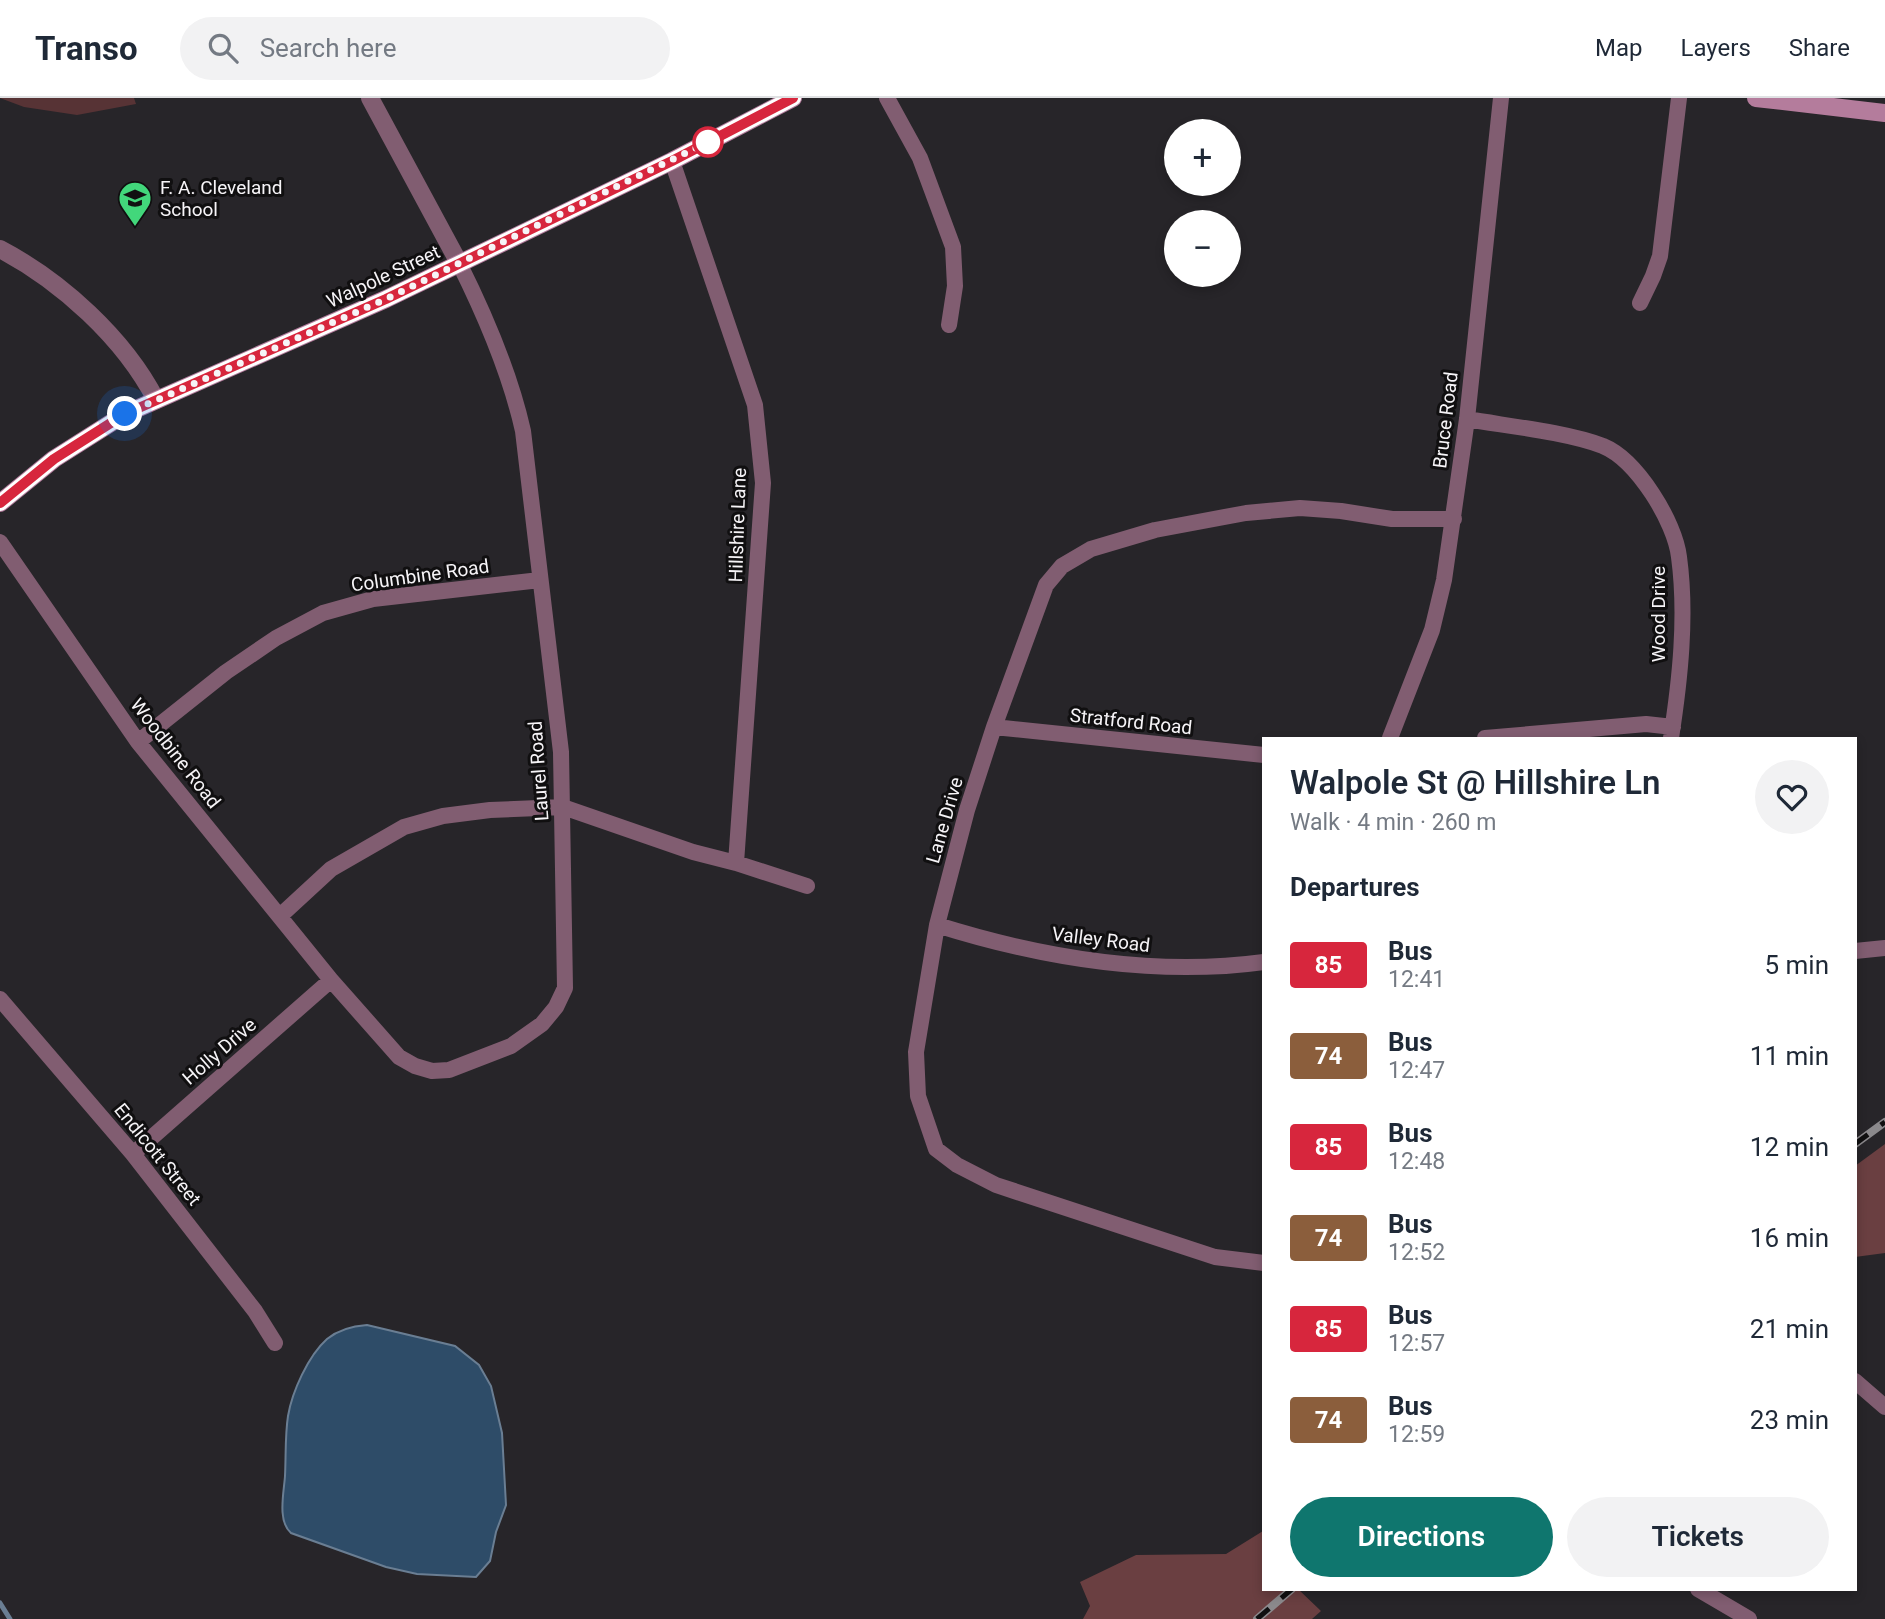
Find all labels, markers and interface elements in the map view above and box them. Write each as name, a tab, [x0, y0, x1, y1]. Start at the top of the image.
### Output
search box	[180, 17, 670, 80]
text: Transo	[35, 29, 138, 68]
icon: search	[204, 29, 242, 67]
text: Search here	[260, 33, 396, 63]
text: Map	[1595, 34, 1643, 62]
text: Layers	[1681, 34, 1751, 62]
text: Share	[1789, 34, 1850, 62]
map controls	[1164, 119, 1241, 287]
button: +	[1164, 119, 1241, 196]
unlabelled marker	[693, 127, 723, 157]
place label: F. A. Cleveland School	[160, 176, 282, 221]
school or university icon: F. A. Cleveland School	[116, 179, 154, 228]
button: −	[1164, 210, 1241, 287]
street label: Walpole Street	[323, 240, 444, 313]
street label: Bruce Road	[1428, 370, 1463, 470]
your location	[107, 396, 142, 431]
street label: Hillshire Lane	[724, 467, 751, 583]
street label: Columbine Road	[350, 554, 491, 597]
street label: Wood Drive	[1647, 566, 1670, 662]
street label: Woodbine Road	[126, 694, 226, 813]
street label: Stratford Road	[1069, 704, 1193, 739]
street label: Laurel Road	[524, 720, 553, 822]
button: heart	[1755, 760, 1829, 834]
text: Walpole St @ Hillshire Ln	[1290, 763, 1661, 802]
street label: Lane Drive	[921, 774, 968, 866]
text: Walk · 4 min · 260 m	[1290, 809, 1496, 836]
text: Departures	[1290, 872, 1420, 902]
street label: Valley Road	[1051, 922, 1151, 957]
text: Bus	[1388, 936, 1433, 966]
text: 5 min	[1764, 950, 1829, 980]
text: 85	[1315, 951, 1342, 979]
text: 12:41	[1388, 966, 1445, 993]
street label: Holly Drive	[178, 1013, 261, 1090]
text: Bus	[1388, 1027, 1433, 1057]
text: 11 min	[1750, 1041, 1829, 1071]
text: 74	[1315, 1042, 1342, 1070]
text: 12:47	[1388, 1057, 1445, 1084]
street label: Endicott Street	[109, 1099, 206, 1210]
text: Bus	[1388, 1118, 1433, 1148]
text: 12 min	[1750, 1132, 1829, 1162]
text: 85	[1315, 1133, 1342, 1161]
text: 12:48	[1388, 1148, 1445, 1175]
text: Bus	[1388, 1209, 1433, 1239]
text: 16 min	[1750, 1223, 1829, 1253]
text: 74	[1315, 1224, 1342, 1252]
text: 12:52	[1388, 1239, 1445, 1266]
text: Bus	[1388, 1300, 1433, 1330]
text: 21 min	[1750, 1314, 1829, 1344]
text: 85	[1315, 1315, 1342, 1343]
text: 12:57	[1388, 1330, 1445, 1357]
text: Bus	[1388, 1391, 1433, 1421]
text: 23 min	[1750, 1405, 1829, 1435]
text: 74	[1315, 1406, 1342, 1434]
text: 12:59	[1388, 1421, 1445, 1448]
button: Directions	[1290, 1497, 1553, 1577]
button: Tickets	[1567, 1497, 1829, 1577]

